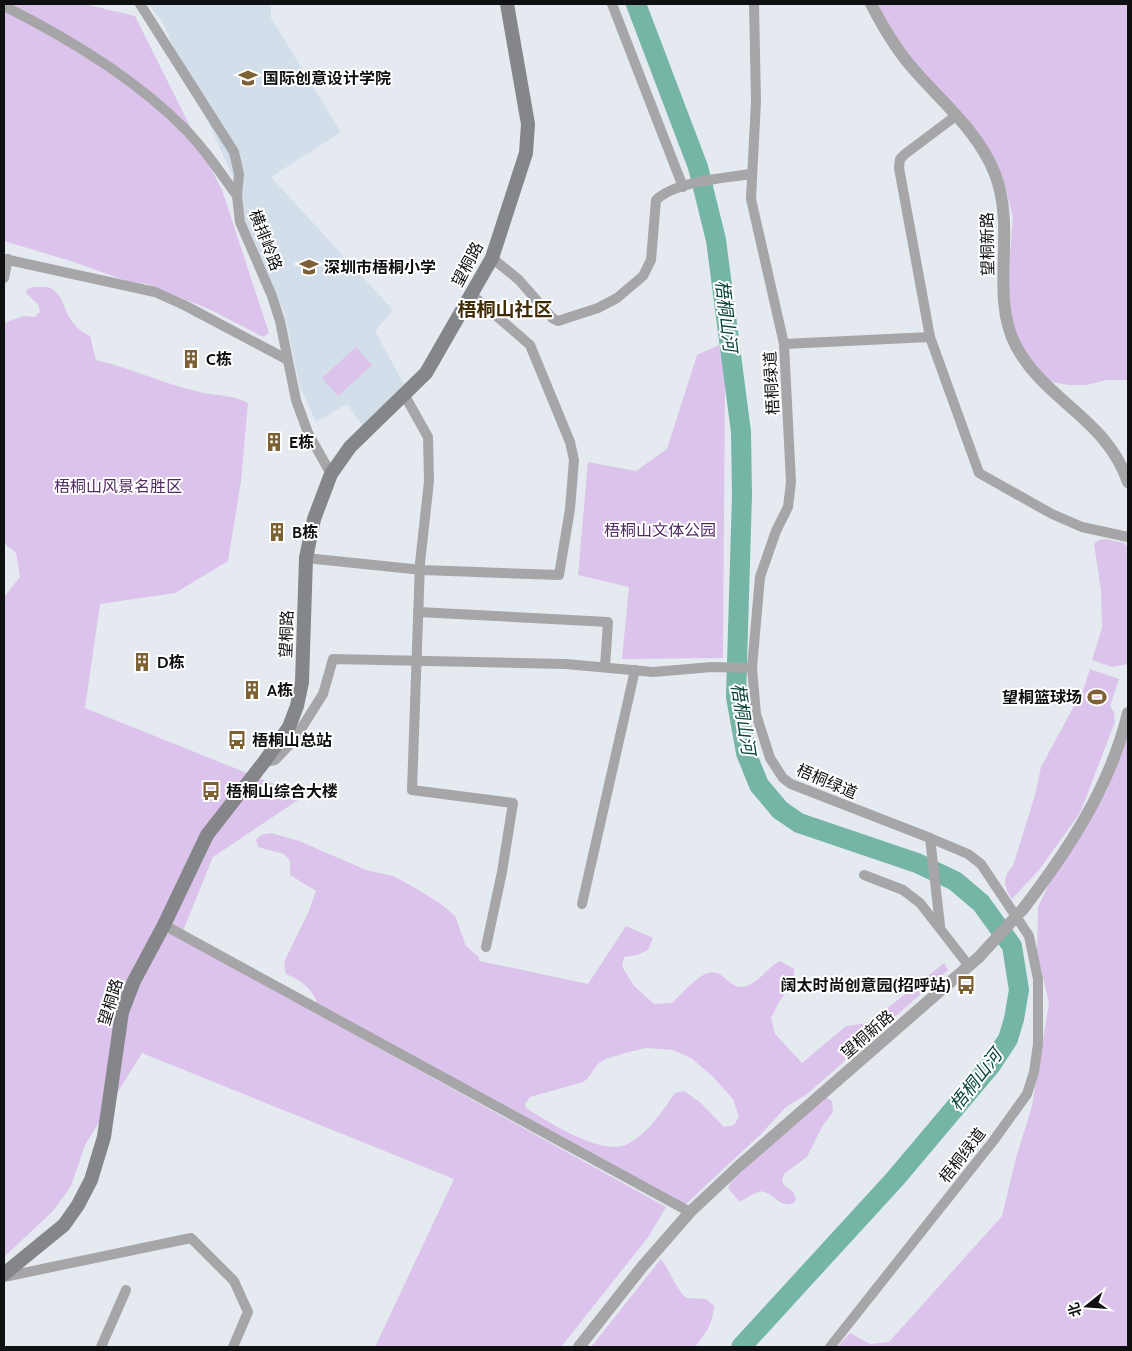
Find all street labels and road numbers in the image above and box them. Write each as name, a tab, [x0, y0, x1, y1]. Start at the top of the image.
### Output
street label: 横排岭路	[245, 207, 286, 273]
street label: 望桐新路	[977, 212, 998, 276]
street label: 望桐路	[448, 239, 487, 290]
street label: 梧桐绿道	[760, 351, 783, 415]
street label: 望桐路	[276, 610, 297, 658]
street label: 梧桐绿道	[794, 760, 860, 803]
street label: 望桐路	[94, 976, 127, 1028]
street label: 望桐新路	[837, 1006, 898, 1063]
street label: 梧桐绿道	[935, 1124, 990, 1186]

